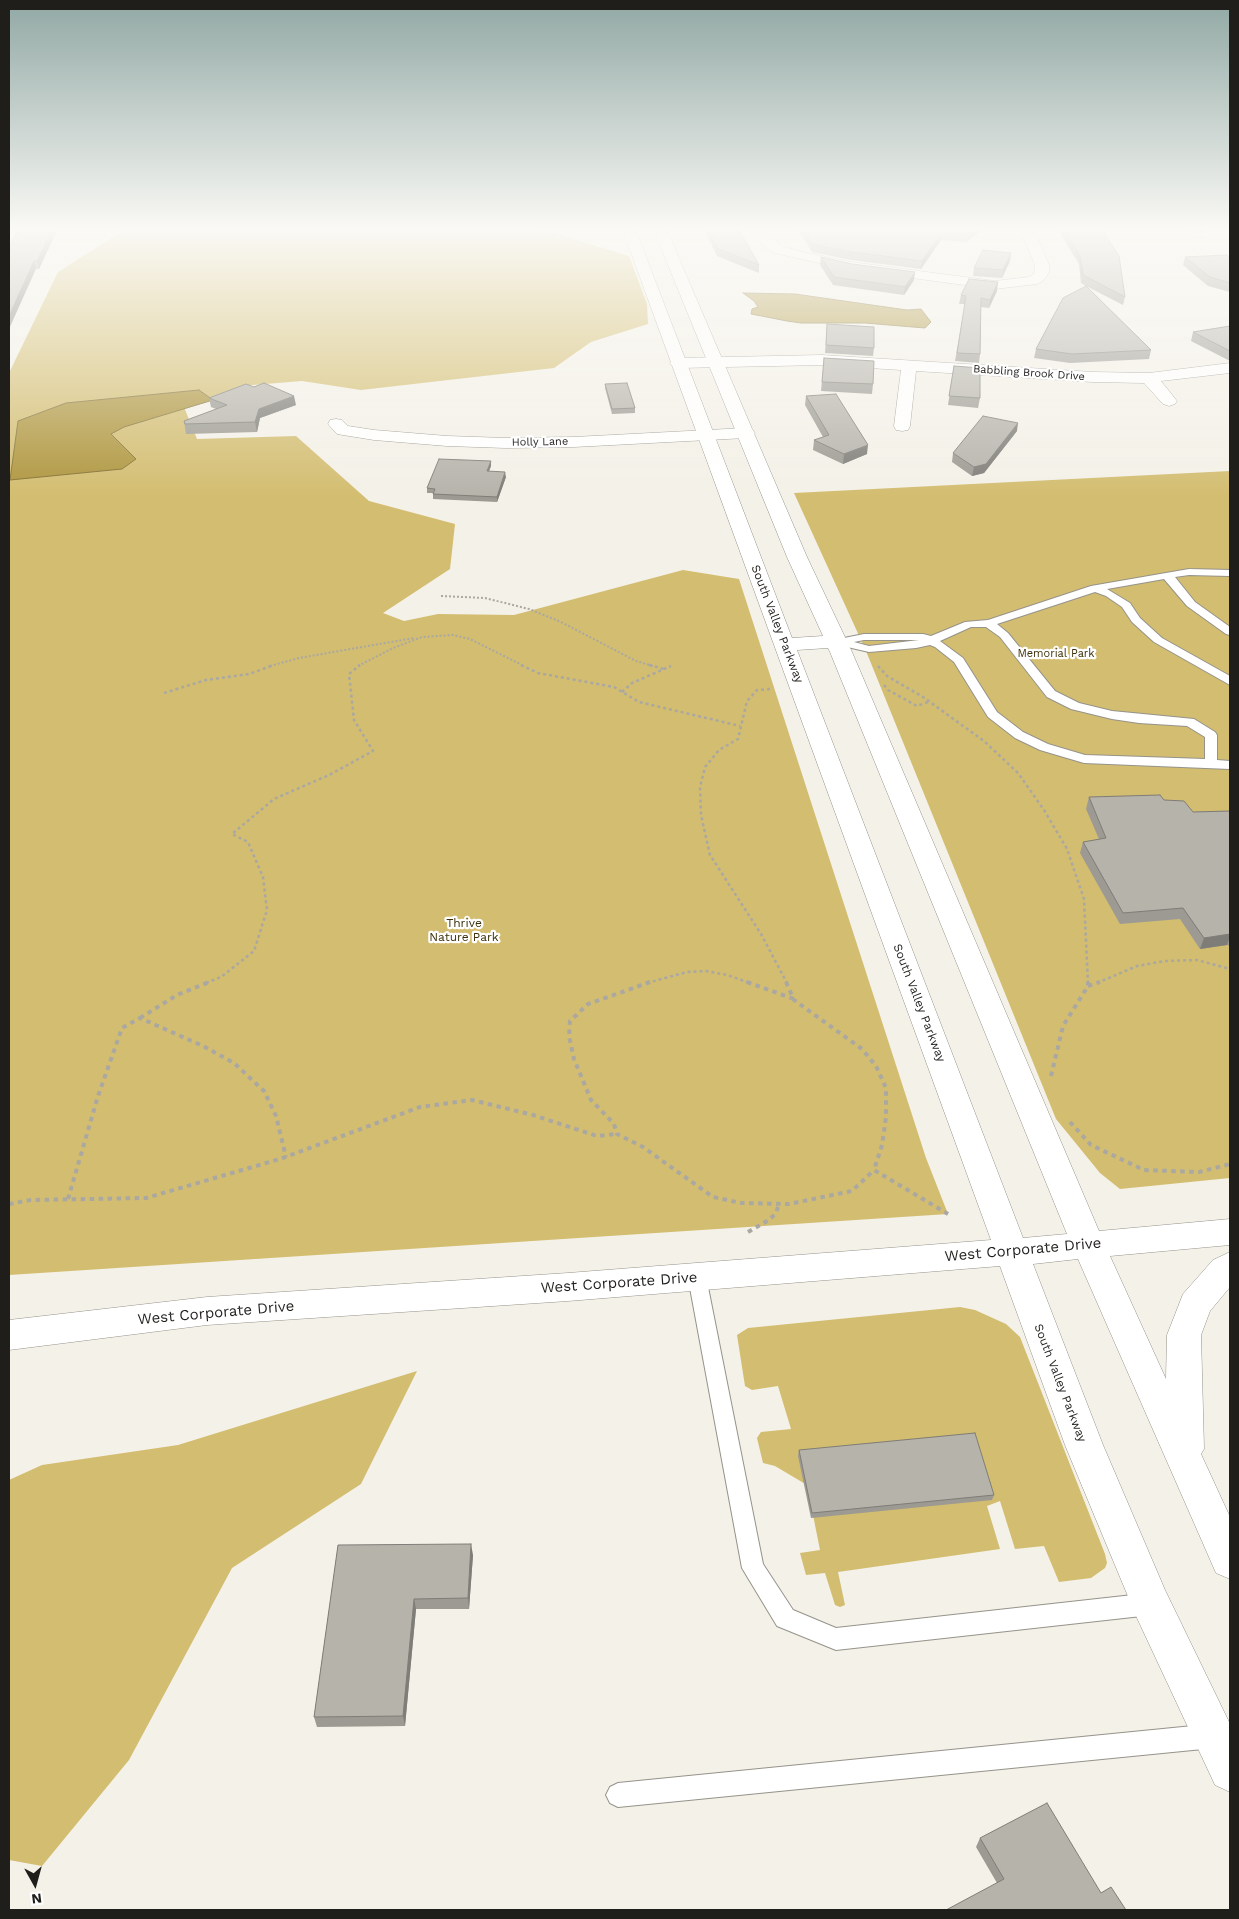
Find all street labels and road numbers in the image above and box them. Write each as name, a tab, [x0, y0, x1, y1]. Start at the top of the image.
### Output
street label: Babbling Brook Drive	[973, 363, 1085, 383]
street label: Holly Lane	[512, 435, 568, 449]
street label: South Valley Parkway	[748, 563, 806, 685]
street label: South Valley Parkway	[890, 942, 948, 1064]
street label: West Corporate Drive	[944, 1234, 1102, 1266]
street label: West Corporate Drive	[540, 1269, 698, 1297]
street label: West Corporate Drive	[137, 1297, 295, 1329]
street label: South Valley Parkway	[1031, 1322, 1089, 1444]

